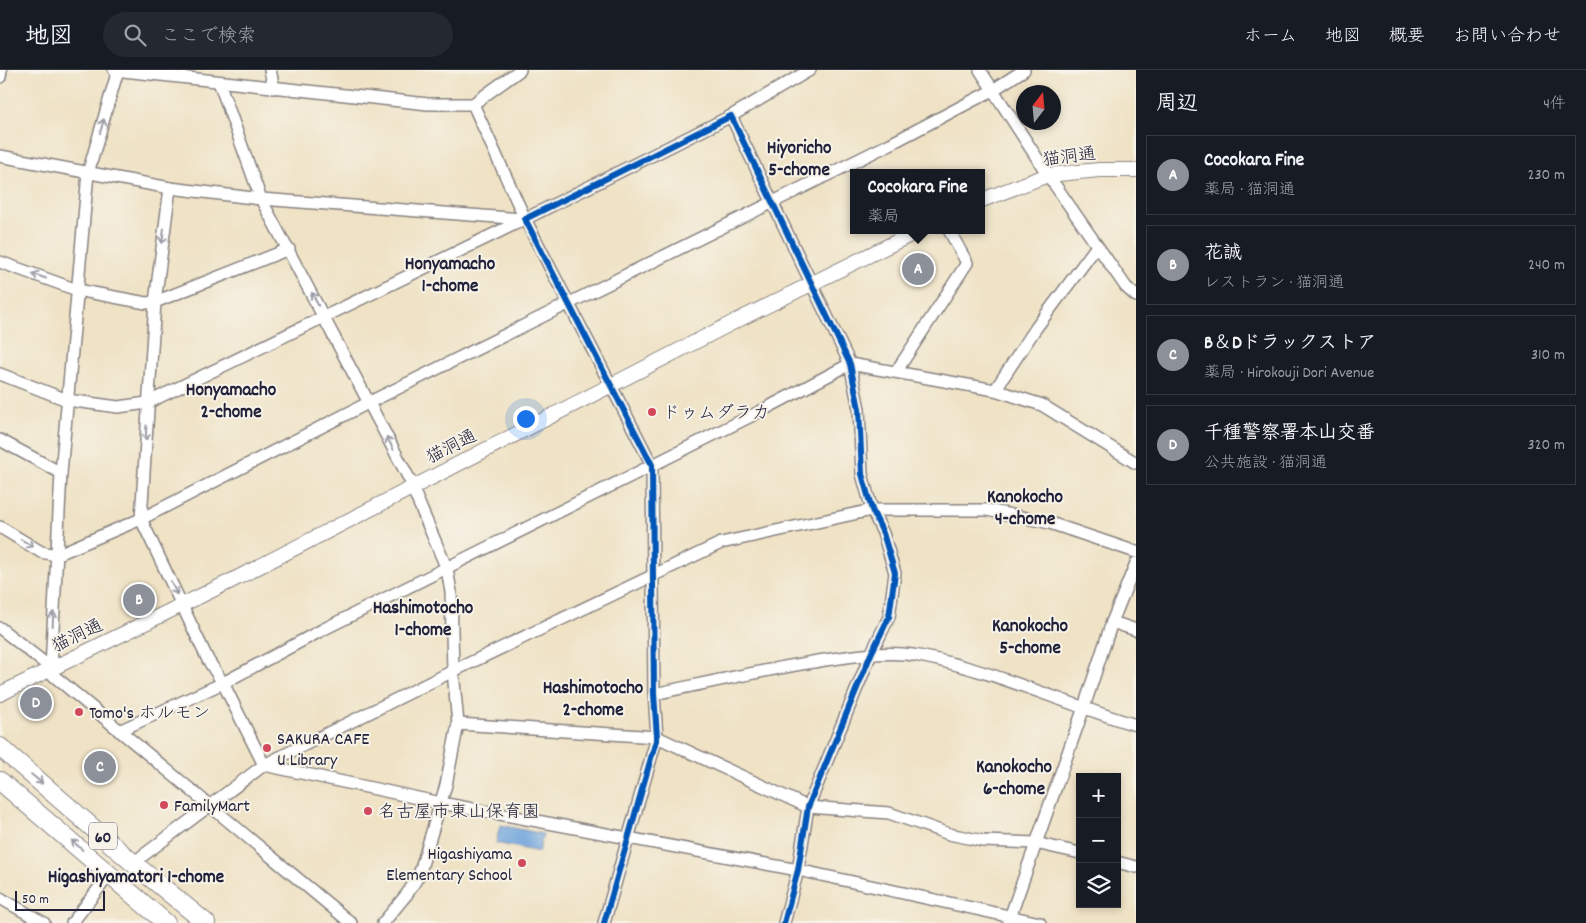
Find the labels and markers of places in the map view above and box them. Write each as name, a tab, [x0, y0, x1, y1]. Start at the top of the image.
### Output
pin: A	[902, 250, 934, 288]
place label: ドゥムダラカ	[662, 402, 770, 427]
marker: ドゥムダラカ	[646, 406, 658, 418]
pin: B	[123, 581, 155, 619]
pin: D	[20, 684, 52, 722]
place label: Tomo's ホルモン	[89, 702, 210, 727]
marker: Tomo's ホルモン	[73, 706, 85, 718]
place label: SAKURA CAFE U Library	[277, 728, 369, 774]
marker: SAKURA CAFE U Library	[261, 742, 273, 754]
pin: C	[84, 748, 116, 786]
place label: FamilyMart	[174, 795, 250, 820]
marker: FamilyMart	[158, 799, 170, 811]
place label: 名古屋市東山保育園	[378, 801, 540, 826]
marker: 名古屋市東山保育園	[362, 805, 374, 817]
place label: Higashiyama Elementary School	[386, 843, 513, 889]
marker: Higashiyama Elementary School	[516, 857, 528, 869]

